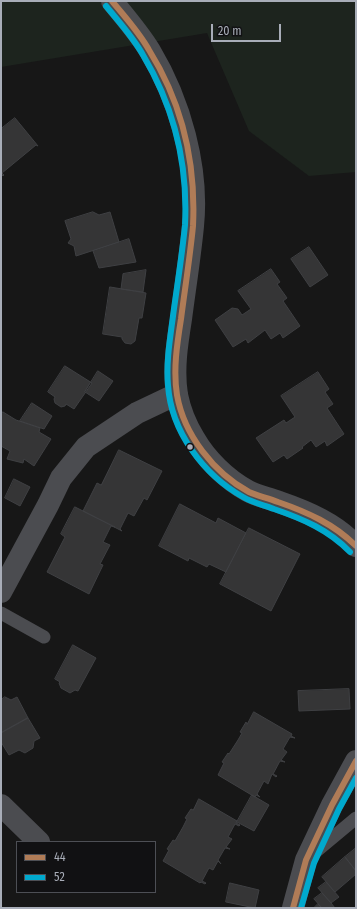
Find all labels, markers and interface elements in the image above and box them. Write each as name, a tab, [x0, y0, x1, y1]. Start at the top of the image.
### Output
scale bar	[213, 16, 283, 42]
text: 20 m	[218, 24, 242, 38]
unlabelled marker	[185, 442, 195, 452]
legend	[16, 841, 156, 893]
text: 44	[54, 850, 66, 864]
text: 52	[54, 870, 65, 884]

